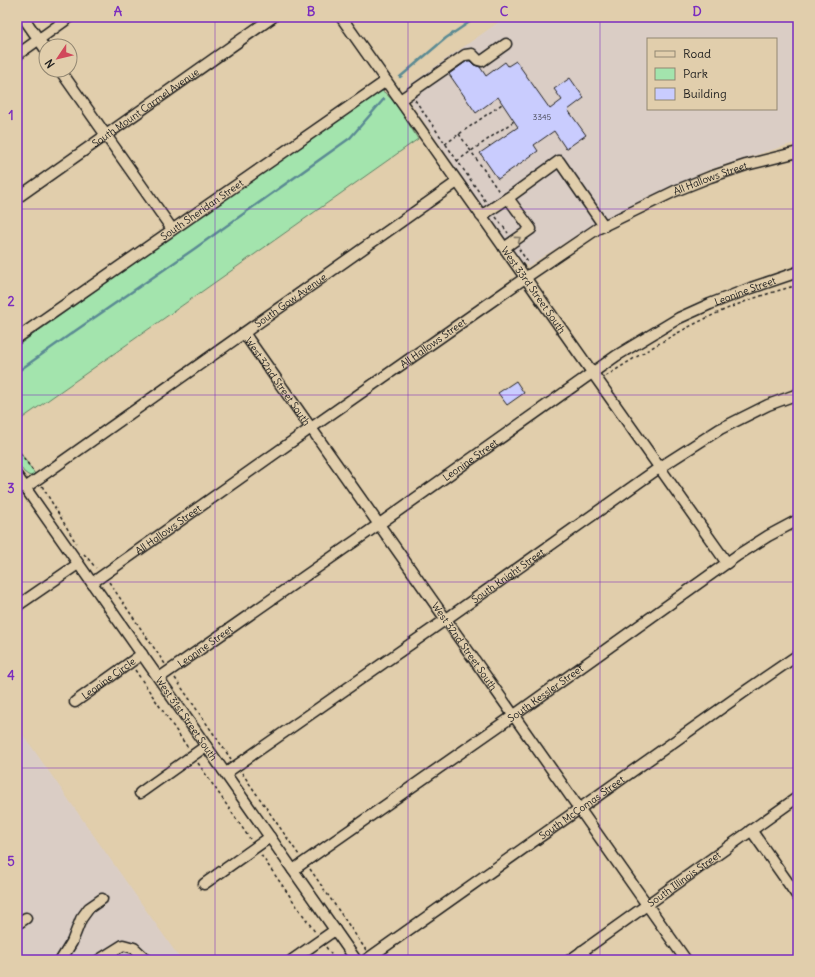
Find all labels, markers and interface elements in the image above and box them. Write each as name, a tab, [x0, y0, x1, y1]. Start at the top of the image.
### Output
text: A	[114, 3, 123, 20]
text: B	[307, 3, 316, 20]
text: C	[500, 3, 509, 20]
text: D	[692, 3, 702, 20]
north arrow	[38, 38, 78, 78]
legend	[647, 38, 777, 110]
text: Road	[683, 46, 711, 61]
text: N	[42, 57, 58, 71]
street label: South Mount Carmel Avenue	[89, 65, 202, 150]
text: Park	[683, 66, 708, 81]
text: Building	[683, 86, 727, 101]
text: 1	[8, 107, 14, 124]
house number: 3345	[533, 112, 552, 122]
street label: All Hallows Street	[671, 159, 750, 198]
street label: South Sheridan Street	[158, 176, 246, 243]
one-way arrow	[513, 237, 520, 244]
street label: West 33rd Street South	[498, 244, 569, 336]
street label: South Gow Avenue	[252, 271, 329, 330]
street label: Leonine Street	[713, 274, 778, 309]
text: 2	[7, 293, 15, 310]
street label: All Hallows Street	[397, 315, 469, 371]
street label: West 32nd Street South	[242, 335, 313, 428]
street label: Leonine Street	[440, 436, 501, 484]
text: 3	[7, 480, 15, 497]
street label: All Hallows Street	[133, 502, 204, 557]
street label: South Knight Street	[469, 545, 548, 606]
street label: West 32nd Street South	[429, 600, 500, 693]
street label: Leonine Street	[175, 622, 236, 670]
street label: Leonine Circle	[79, 655, 138, 702]
street label: South Kessler Street	[505, 662, 586, 725]
text: 4	[7, 667, 15, 684]
street label: West 31st Street South	[153, 674, 220, 763]
street label: South McComas Street	[536, 773, 628, 843]
street label: South Illinois Street	[645, 848, 724, 910]
text: 5	[7, 853, 15, 870]

